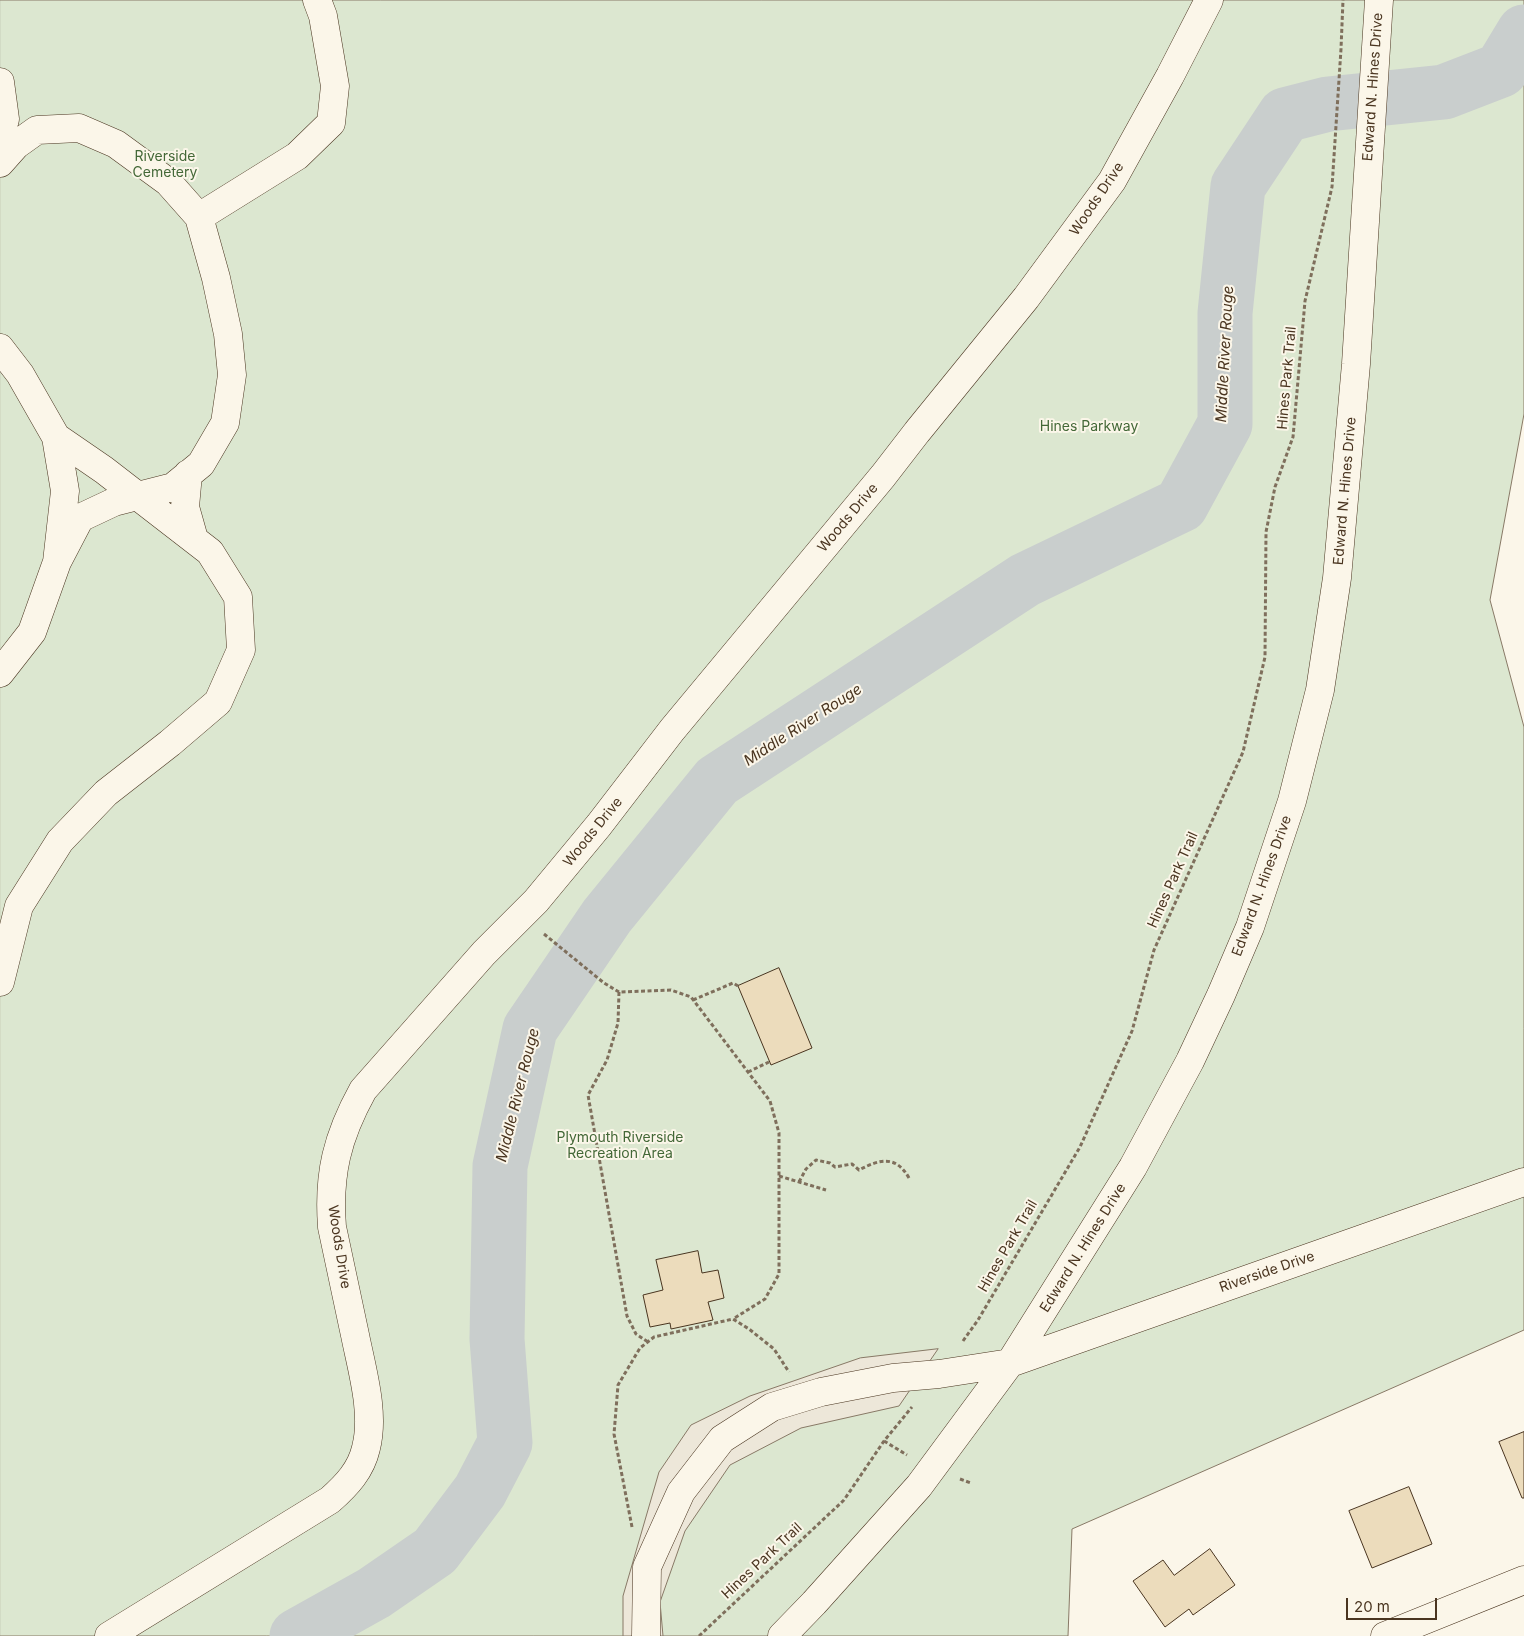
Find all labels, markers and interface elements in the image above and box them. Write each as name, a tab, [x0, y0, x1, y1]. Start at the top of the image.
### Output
street label: Edward N. Hines Drive	[1359, 12, 1387, 162]
park label: Riverside Cemetery	[133, 149, 197, 182]
street label: Woods Drive	[1066, 159, 1128, 239]
water label: Middle River Rouge	[1212, 285, 1238, 423]
street label: Hines Park Trail	[1274, 326, 1300, 430]
street label: Edward N. Hines Drive	[1330, 416, 1360, 566]
park label: Hines Parkway	[1040, 419, 1138, 435]
street label: Woods Drive	[814, 480, 882, 556]
water label: Middle River Rouge	[741, 680, 865, 770]
street label: Woods Drive	[560, 794, 626, 870]
street label: Edward N. Hines Drive	[1229, 813, 1295, 959]
street label: Hines Park Trail	[1144, 829, 1202, 931]
water label: Middle River Rouge	[493, 1026, 543, 1164]
park label: Plymouth Riverside Recreation Area	[557, 1130, 683, 1162]
street label: Edward N. Hines Drive	[1036, 1181, 1130, 1315]
street label: Hines Park Trail	[975, 1197, 1041, 1295]
street label: Woods Drive	[324, 1204, 354, 1290]
street label: Riverside Drive	[1217, 1248, 1317, 1296]
street label: Hines Park Trail	[718, 1520, 806, 1602]
scale bar	[1349, 1588, 1440, 1620]
text: 20 m	[1354, 1597, 1390, 1616]

